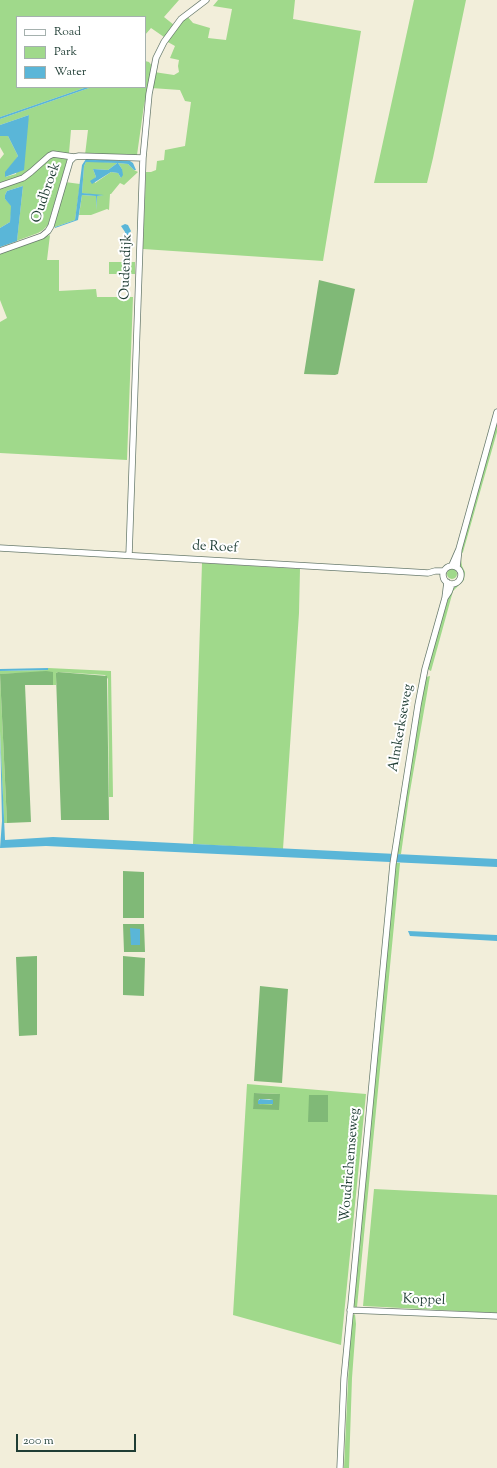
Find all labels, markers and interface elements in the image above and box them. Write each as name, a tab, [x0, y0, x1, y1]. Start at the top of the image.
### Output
legend	[16, 16, 146, 88]
text: Road	[54, 23, 81, 41]
text: Park	[54, 43, 77, 61]
text: Water	[54, 63, 86, 81]
street label: Oudbroek	[29, 161, 65, 225]
street label: Oudendijk	[117, 234, 137, 300]
street label: de Roef	[192, 538, 238, 558]
street label: Almkerkseweg	[386, 683, 418, 773]
street label: Woudrichemseweg	[338, 1107, 364, 1223]
street label: Koppel	[402, 1292, 446, 1310]
scale bar	[18, 1426, 138, 1452]
text: 200 m	[23, 1432, 54, 1450]

